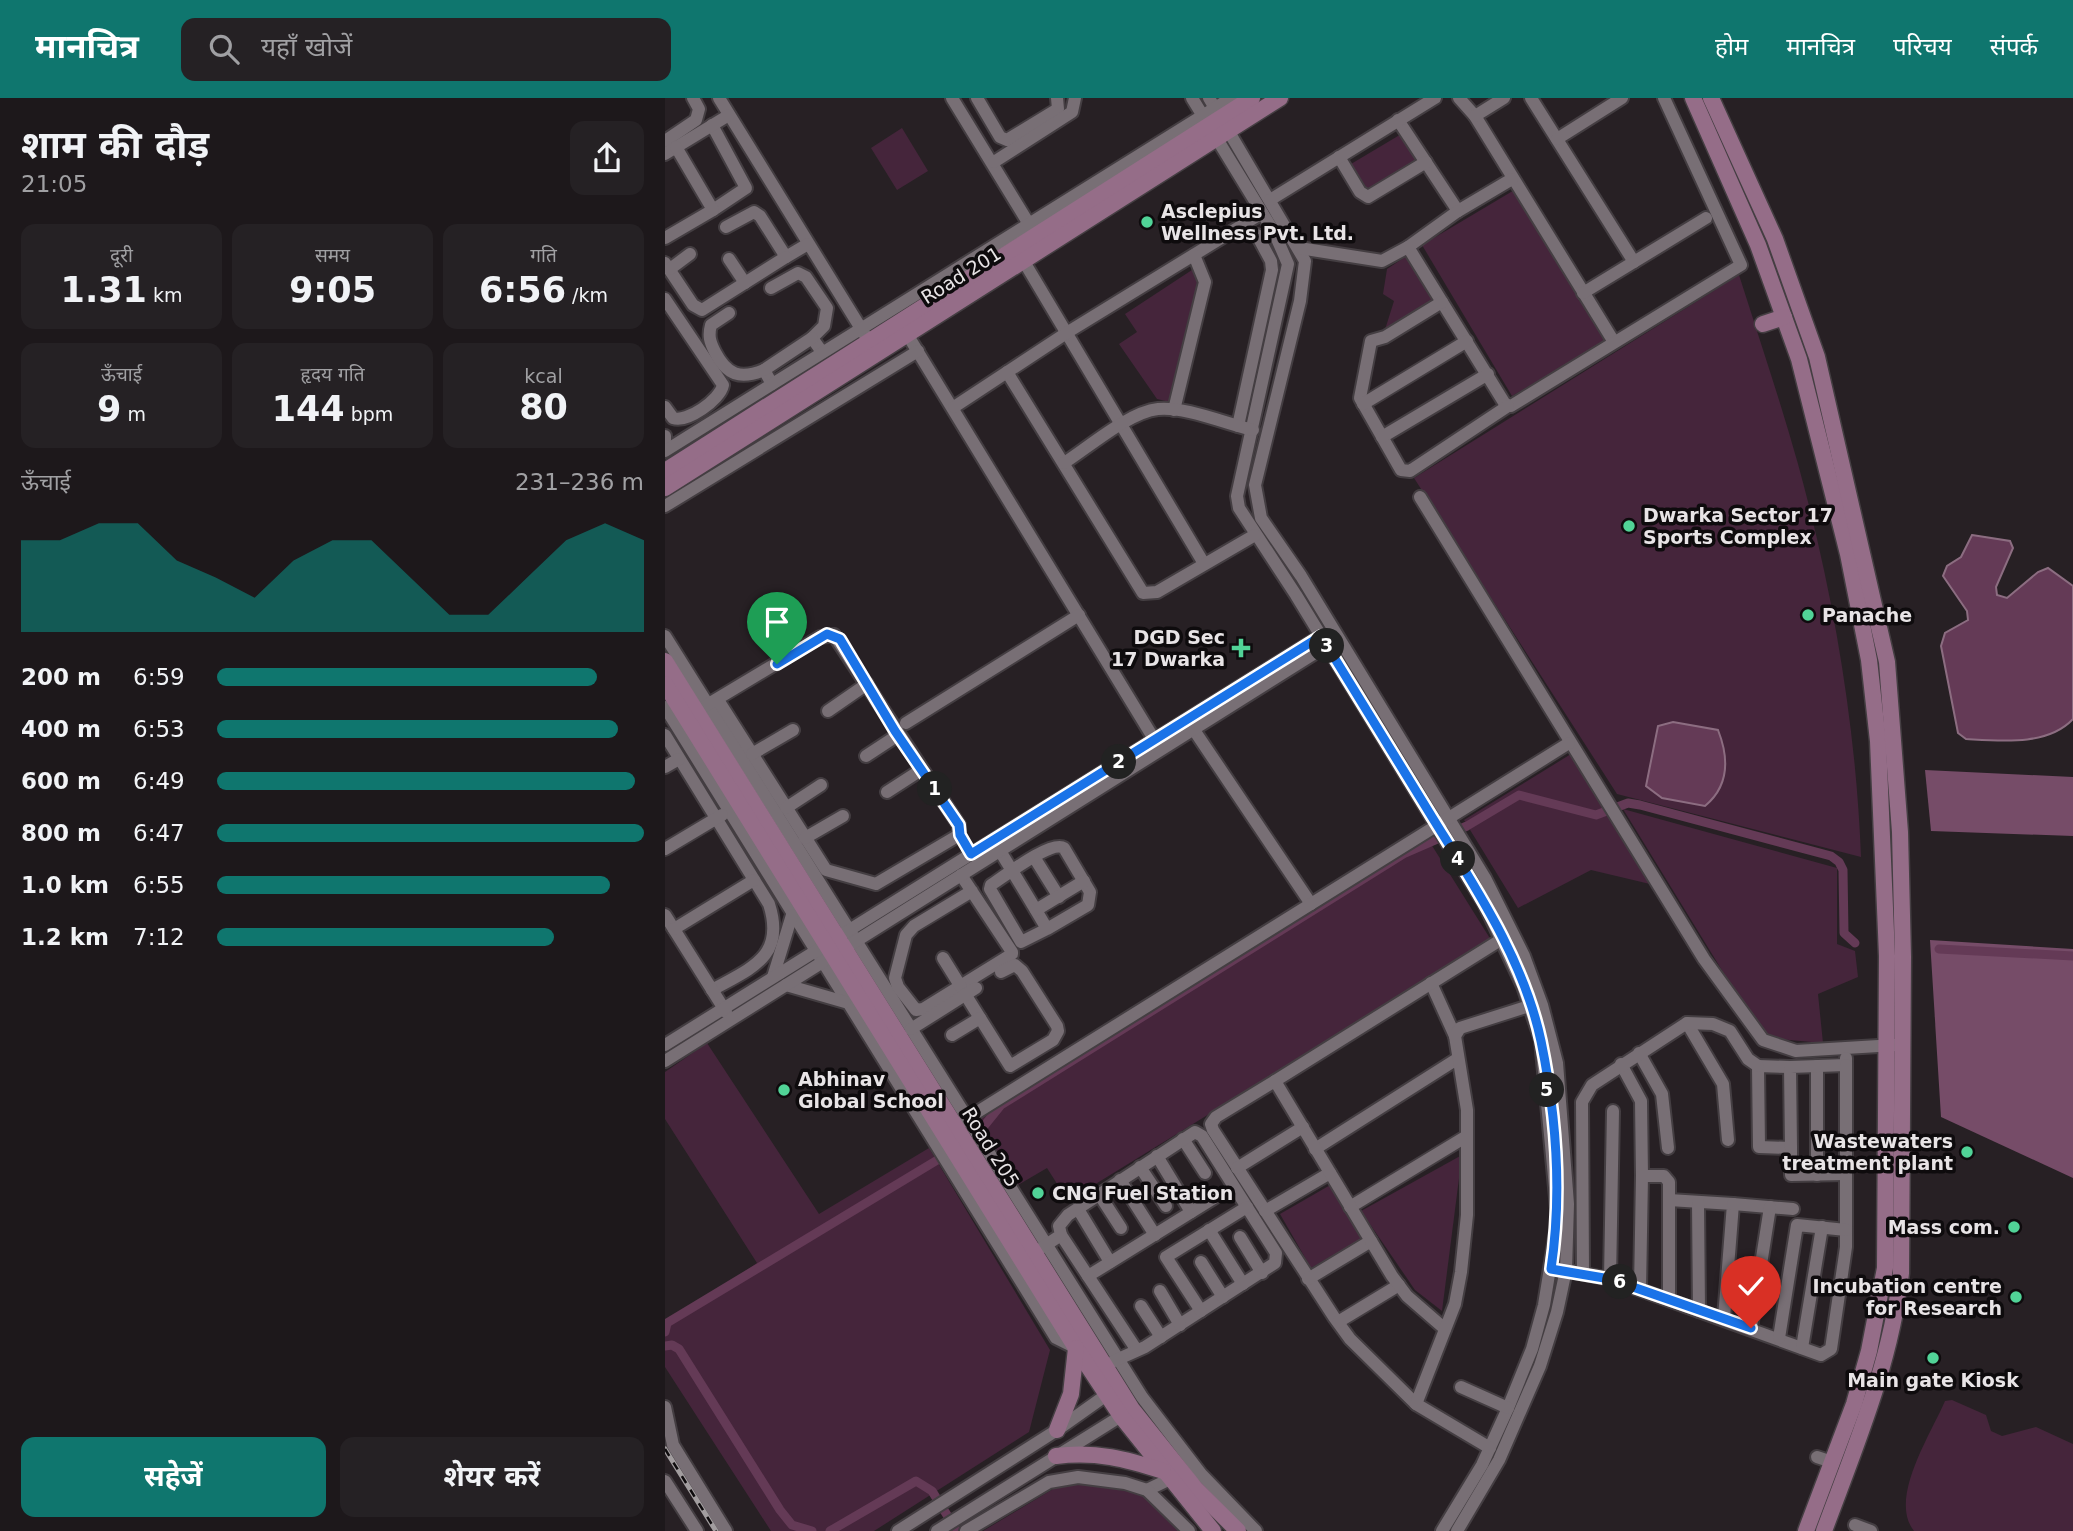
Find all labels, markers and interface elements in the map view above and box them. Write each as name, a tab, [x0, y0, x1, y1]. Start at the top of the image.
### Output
search box	[181, 18, 671, 81]
text: मानचित्र	[35, 27, 139, 66]
icon: search	[205, 30, 243, 68]
text: यहाँ खोजें	[261, 32, 352, 62]
text: होम	[1715, 33, 1748, 61]
text: मानचित्र	[1786, 33, 1855, 61]
text: परिचय	[1893, 33, 1952, 61]
text: संपर्क	[1990, 33, 2038, 61]
button: share	[570, 121, 644, 195]
text: शाम की दौड़	[21, 123, 209, 167]
text: 21:05	[21, 171, 87, 197]
place label: Asclepius Wellness Pvt. Ltd.	[1161, 200, 1354, 244]
marker: Asclepius Wellness Pvt. Ltd.	[1139, 214, 1155, 230]
street label: Road 201	[917, 242, 1005, 308]
text: दूरी	[110, 244, 133, 266]
text: समय	[315, 244, 350, 266]
text: गति	[530, 244, 557, 266]
text: 1.31	[61, 270, 147, 310]
text: 9:05	[289, 270, 376, 310]
text: 6:56	[479, 270, 566, 310]
text: km	[147, 284, 182, 306]
text: /km	[566, 284, 608, 306]
text: ऊँचाई	[101, 363, 142, 385]
text: हृदय गति	[300, 363, 365, 385]
text: kcal	[524, 365, 563, 387]
text: 80	[519, 387, 568, 427]
text: 9	[97, 389, 121, 429]
text: 144	[272, 389, 345, 429]
text: m	[121, 403, 146, 425]
text: bpm	[345, 403, 393, 425]
text: ऊँचाई	[21, 469, 71, 495]
text: 231–236 m	[515, 469, 644, 495]
place label: Dwarka Sector 17 Sports Complex	[1643, 504, 1833, 548]
marker: Dwarka Sector 17 Sports Complex	[1621, 518, 1637, 534]
pin	[747, 592, 807, 664]
icon: arrive	[758, 603, 796, 641]
place label: Panache	[1822, 604, 1912, 626]
marker: Panache	[1800, 607, 1816, 623]
place label: DGD Sec 17 Dwarka	[1111, 626, 1225, 670]
pin: 3	[1309, 628, 1345, 664]
text: 3	[1320, 634, 1333, 656]
marker: DGD Sec 17 Dwarka	[1231, 638, 1251, 658]
text: 200 m	[21, 664, 101, 690]
text: 6:59	[133, 664, 185, 690]
text: 400 m	[21, 716, 101, 742]
text: 6:53	[133, 716, 185, 742]
pin: 2	[1101, 744, 1137, 780]
text: 2	[1112, 750, 1125, 772]
text: 600 m	[21, 768, 101, 794]
text: 6:49	[133, 768, 185, 794]
pin: 1	[917, 772, 953, 806]
text: 1	[928, 777, 941, 799]
text: 800 m	[21, 820, 101, 846]
text: 6:47	[133, 820, 185, 846]
pin: 4	[1441, 842, 1475, 876]
text: 4	[1451, 847, 1464, 869]
text: 1.0 km	[21, 872, 109, 898]
text: 6:55	[133, 872, 185, 898]
text: 1.2 km	[21, 924, 109, 950]
text: 7:12	[133, 924, 185, 950]
place label: Abhinav Global School	[798, 1068, 944, 1112]
pin: 5	[1529, 1072, 1565, 1108]
text: 5	[1540, 1078, 1553, 1100]
marker: Abhinav Global School	[776, 1082, 792, 1098]
street label: Road 205	[958, 1103, 1024, 1191]
place label: Wastewaters treatment plant	[1782, 1130, 1953, 1174]
marker: Wastewaters treatment plant	[1959, 1144, 1975, 1160]
place label: CNG Fuel Station	[1052, 1182, 1233, 1204]
marker: CNG Fuel Station	[1030, 1185, 1046, 1201]
place label: Mass com.	[1888, 1216, 2000, 1238]
marker: Mass com.	[2006, 1219, 2022, 1235]
pin	[1721, 1256, 1781, 1328]
pin: 6	[1602, 1264, 1637, 1300]
icon: check	[1732, 1267, 1770, 1305]
text: 6	[1613, 1270, 1626, 1292]
place label: Incubation centre for Research	[1812, 1275, 2002, 1319]
marker: Incubation centre for Research	[2008, 1289, 2024, 1305]
marker: Main gate Kiosk	[1925, 1350, 1941, 1366]
place label: Main gate Kiosk	[1847, 1369, 2019, 1391]
button: सहेजें	[21, 1437, 326, 1517]
button: शेयर करें	[340, 1437, 644, 1517]

